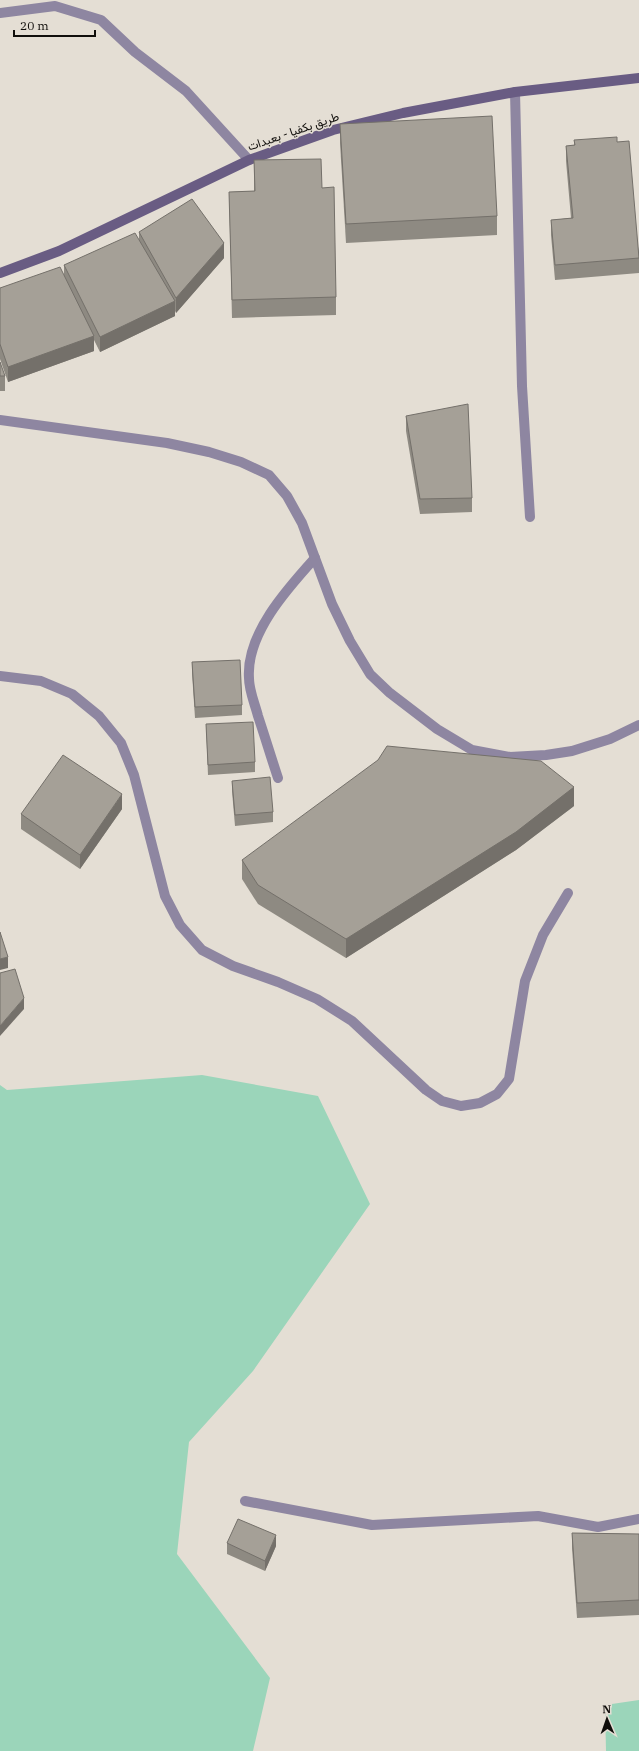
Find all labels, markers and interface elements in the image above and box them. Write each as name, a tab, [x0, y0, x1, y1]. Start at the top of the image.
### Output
scale bar	[14, 12, 95, 38]
text: 20 m	[20, 18, 49, 33]
street label: طريق بكفيا - بعبدات	[245, 108, 341, 155]
north arrow	[587, 1699, 627, 1739]
text: N	[602, 1702, 612, 1716]

